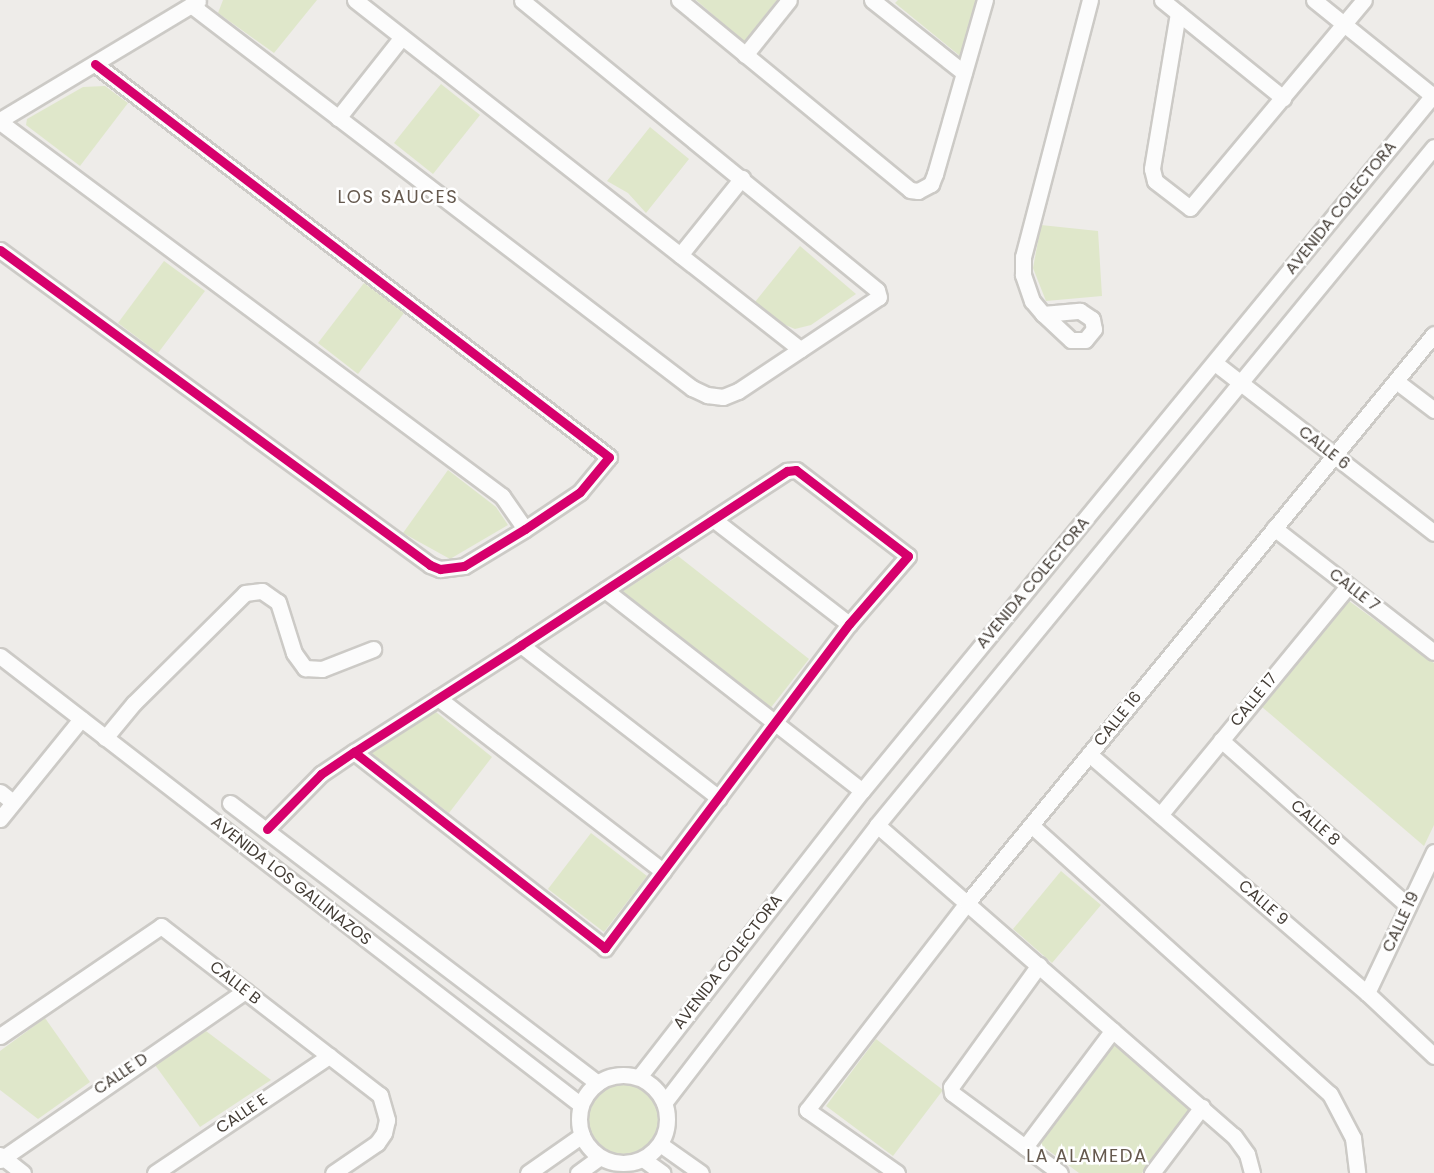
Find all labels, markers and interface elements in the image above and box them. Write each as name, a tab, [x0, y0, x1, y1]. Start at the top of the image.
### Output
street label: AVENIDA COLECTORA	[1281, 138, 1401, 278]
district label: LOS SAUCES	[338, 186, 458, 208]
street label: CALLE 6	[1295, 422, 1353, 474]
street label: AVENIDA COLECTORA	[972, 513, 1094, 653]
street label: CALLE 7	[1325, 565, 1383, 615]
street label: CALLE 17	[1227, 669, 1281, 731]
street label: CALLE 16	[1090, 688, 1146, 750]
street label: CALLE 8	[1286, 796, 1344, 850]
street label: AVENIDA LOS GALLINAZOS	[207, 812, 375, 950]
street label: CALLE 9	[1234, 876, 1292, 930]
street label: CALLE 19	[1379, 889, 1423, 955]
street label: AVENIDA COLECTORA	[669, 891, 787, 1033]
street label: CALLE B	[206, 957, 264, 1009]
street label: CALLE D	[90, 1049, 152, 1099]
street label: CALLE E	[213, 1090, 271, 1138]
district label: LA ALAMEDA	[1026, 1145, 1148, 1167]

